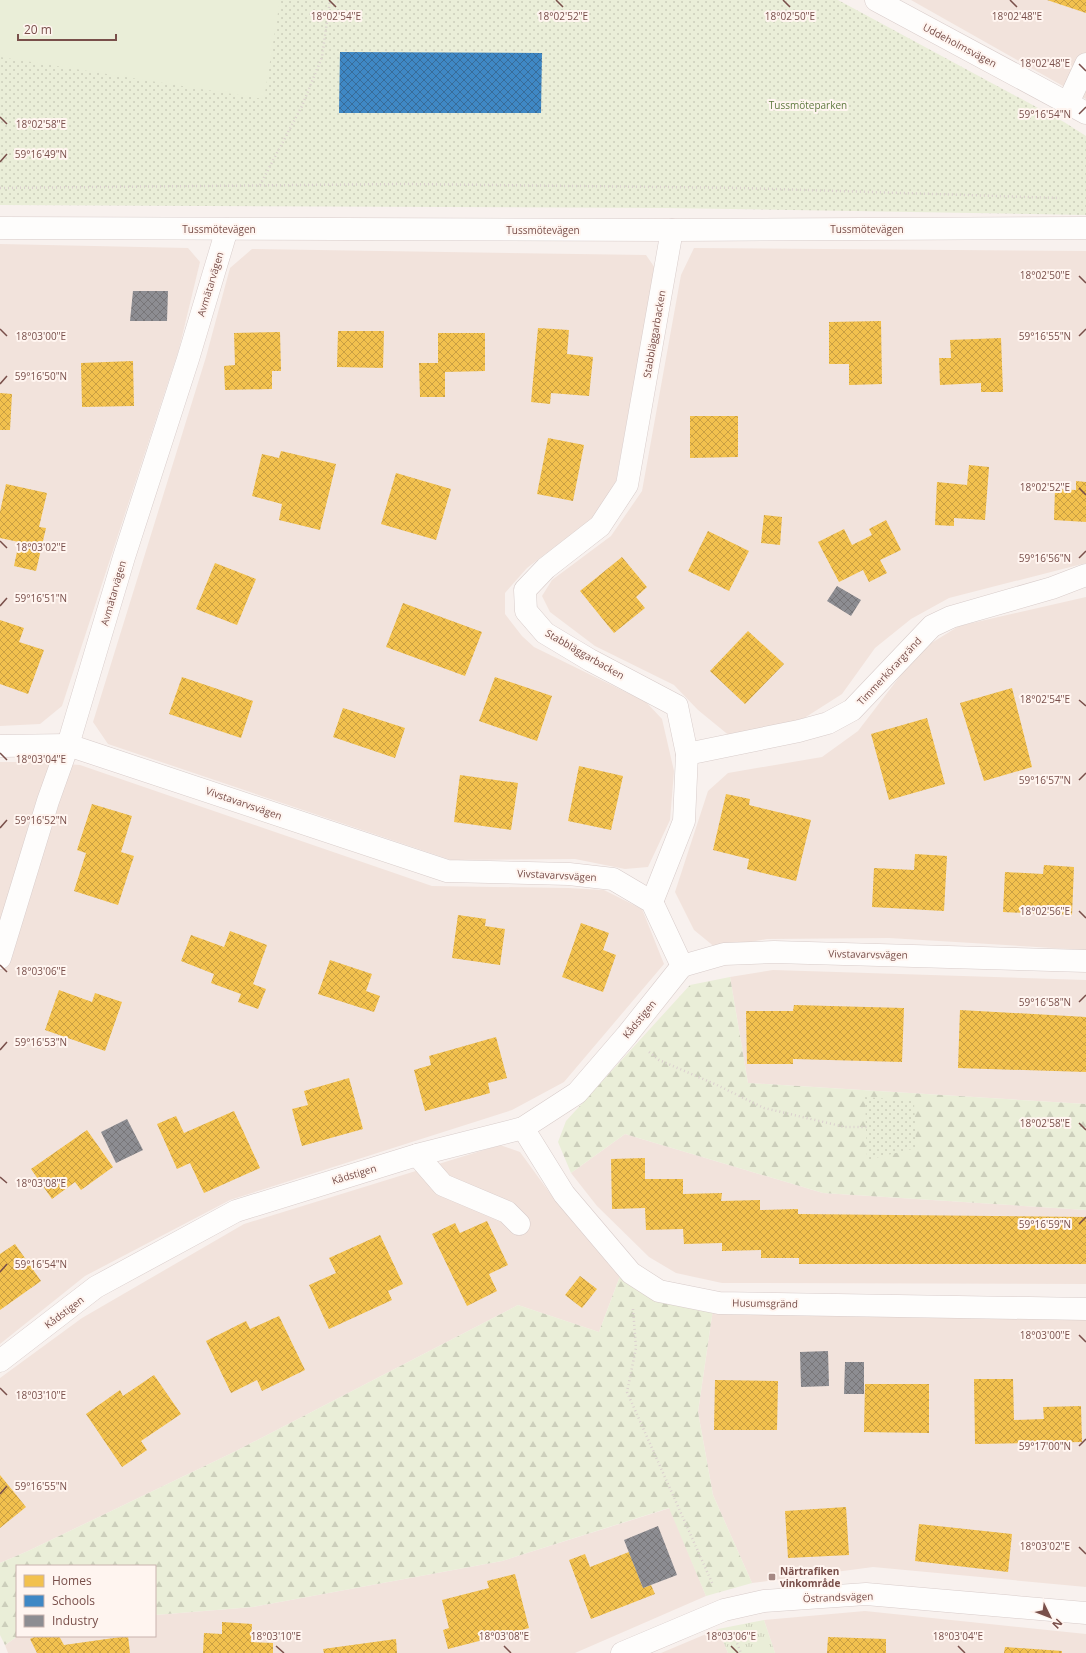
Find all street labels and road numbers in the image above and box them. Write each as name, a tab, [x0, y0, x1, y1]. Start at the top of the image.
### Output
street label: Uddeholmsvägen	[921, 20, 999, 70]
street label: Tussmötevägen	[182, 222, 256, 236]
street label: Tussmötevägen	[830, 222, 904, 236]
street label: Tussmötevägen	[506, 223, 580, 237]
street label: Avmätarvägen	[193, 250, 227, 318]
street label: Stabbläggarbacken	[639, 289, 669, 379]
street label: Avmätarvägen	[97, 559, 129, 627]
street label: Stabbläggarbacken	[543, 626, 627, 682]
street label: Timmerkörargränd	[854, 634, 924, 708]
street label: Vivstavarvsvägen	[204, 783, 284, 823]
street label: Vivstavarvsvägen	[517, 866, 597, 884]
street label: Vivstavarvsvägen	[828, 946, 908, 962]
street label: Kådstigen	[619, 997, 659, 1041]
street label: Kådstigen	[330, 1161, 378, 1187]
street label: Kådstigen	[41, 1293, 87, 1331]
street label: Husumsgränd	[732, 1295, 798, 1311]
street label: Östrandsvägen	[803, 1589, 873, 1605]

